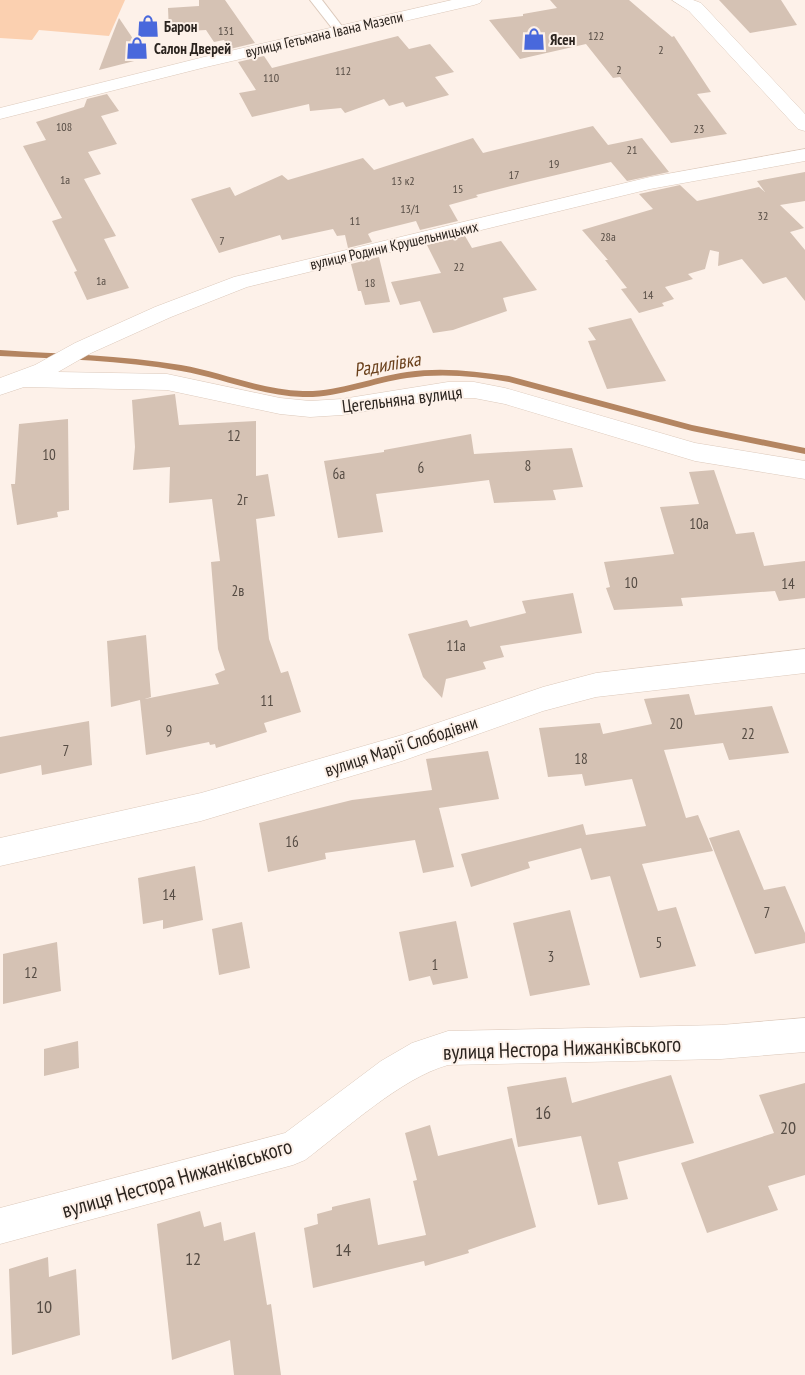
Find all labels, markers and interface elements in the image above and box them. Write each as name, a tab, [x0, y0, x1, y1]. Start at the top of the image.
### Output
street label: вулиця Гетьмана Івана Мазепи	[243, 7, 405, 61]
shop icon: Барон	[135, 13, 161, 39]
place label: Барон	[164, 17, 198, 36]
house number: 131	[218, 23, 234, 38]
shop icon: Ясен	[521, 26, 547, 52]
house number: 122	[588, 28, 604, 43]
place label: Ясен	[550, 30, 576, 49]
shop icon: Салон Дверей	[124, 35, 150, 61]
place label: Салон Дверей	[154, 39, 231, 58]
house number: 2	[658, 42, 664, 57]
house number: 2	[616, 62, 622, 77]
house number: 112	[335, 63, 351, 78]
house number: 110	[263, 70, 279, 85]
house number: 108	[56, 119, 72, 134]
house number: 23	[694, 121, 704, 136]
house number: 21	[627, 142, 637, 157]
house number: 19	[549, 156, 559, 171]
house number: 17	[509, 167, 519, 182]
house number: 1а	[60, 172, 70, 187]
house number: 13 к2	[391, 173, 415, 188]
house number: 15	[453, 181, 463, 196]
house number: 13/1	[400, 201, 420, 216]
house number: 32	[758, 208, 768, 223]
house number: 11	[350, 213, 360, 228]
street label: вулиця Родини Крушельницьких	[308, 216, 480, 274]
house number: 28а	[600, 229, 616, 244]
house number: 7	[219, 233, 225, 248]
house number: 22	[454, 259, 464, 274]
house number: 1а	[96, 273, 106, 288]
house number: 18	[365, 275, 375, 290]
house number: 14	[643, 287, 654, 302]
water label: Радилівка	[352, 346, 423, 382]
street label: Цегельняна вулиця	[341, 380, 463, 418]
house number: 12	[227, 426, 241, 445]
house number: 10	[42, 445, 56, 464]
house number: 8	[525, 456, 531, 475]
house number: 6	[418, 458, 425, 477]
house number: 6а	[333, 464, 345, 483]
house number: 2г	[236, 490, 248, 509]
house number: 10а	[689, 514, 709, 533]
house number: 10	[624, 573, 638, 592]
house number: 14	[781, 574, 795, 593]
house number: 2в	[232, 581, 244, 600]
house number: 11а	[446, 636, 466, 655]
house number: 11	[260, 691, 274, 710]
street label: вулиця Марії Слободівни	[322, 710, 480, 782]
house number: 20	[669, 714, 683, 733]
house number: 9	[166, 721, 172, 740]
house number: 22	[741, 724, 755, 743]
house number: 7	[63, 741, 69, 760]
house number: 18	[574, 749, 588, 768]
house number: 16	[285, 832, 299, 851]
house number: 14	[162, 885, 176, 904]
house number: 7	[764, 903, 770, 922]
house number: 5	[656, 933, 662, 952]
house number: 3	[548, 947, 554, 966]
house number: 1	[432, 955, 438, 974]
house number: 12	[24, 963, 38, 982]
street label: вулиця Нестора Нижанківського	[443, 1030, 681, 1066]
house number: 16	[535, 1101, 551, 1124]
house number: 20	[780, 1116, 796, 1139]
street label: вулиця Нестора Нижанківського	[59, 1132, 295, 1224]
house number: 14	[335, 1238, 351, 1261]
house number: 12	[185, 1247, 201, 1270]
house number: 10	[36, 1295, 52, 1318]

